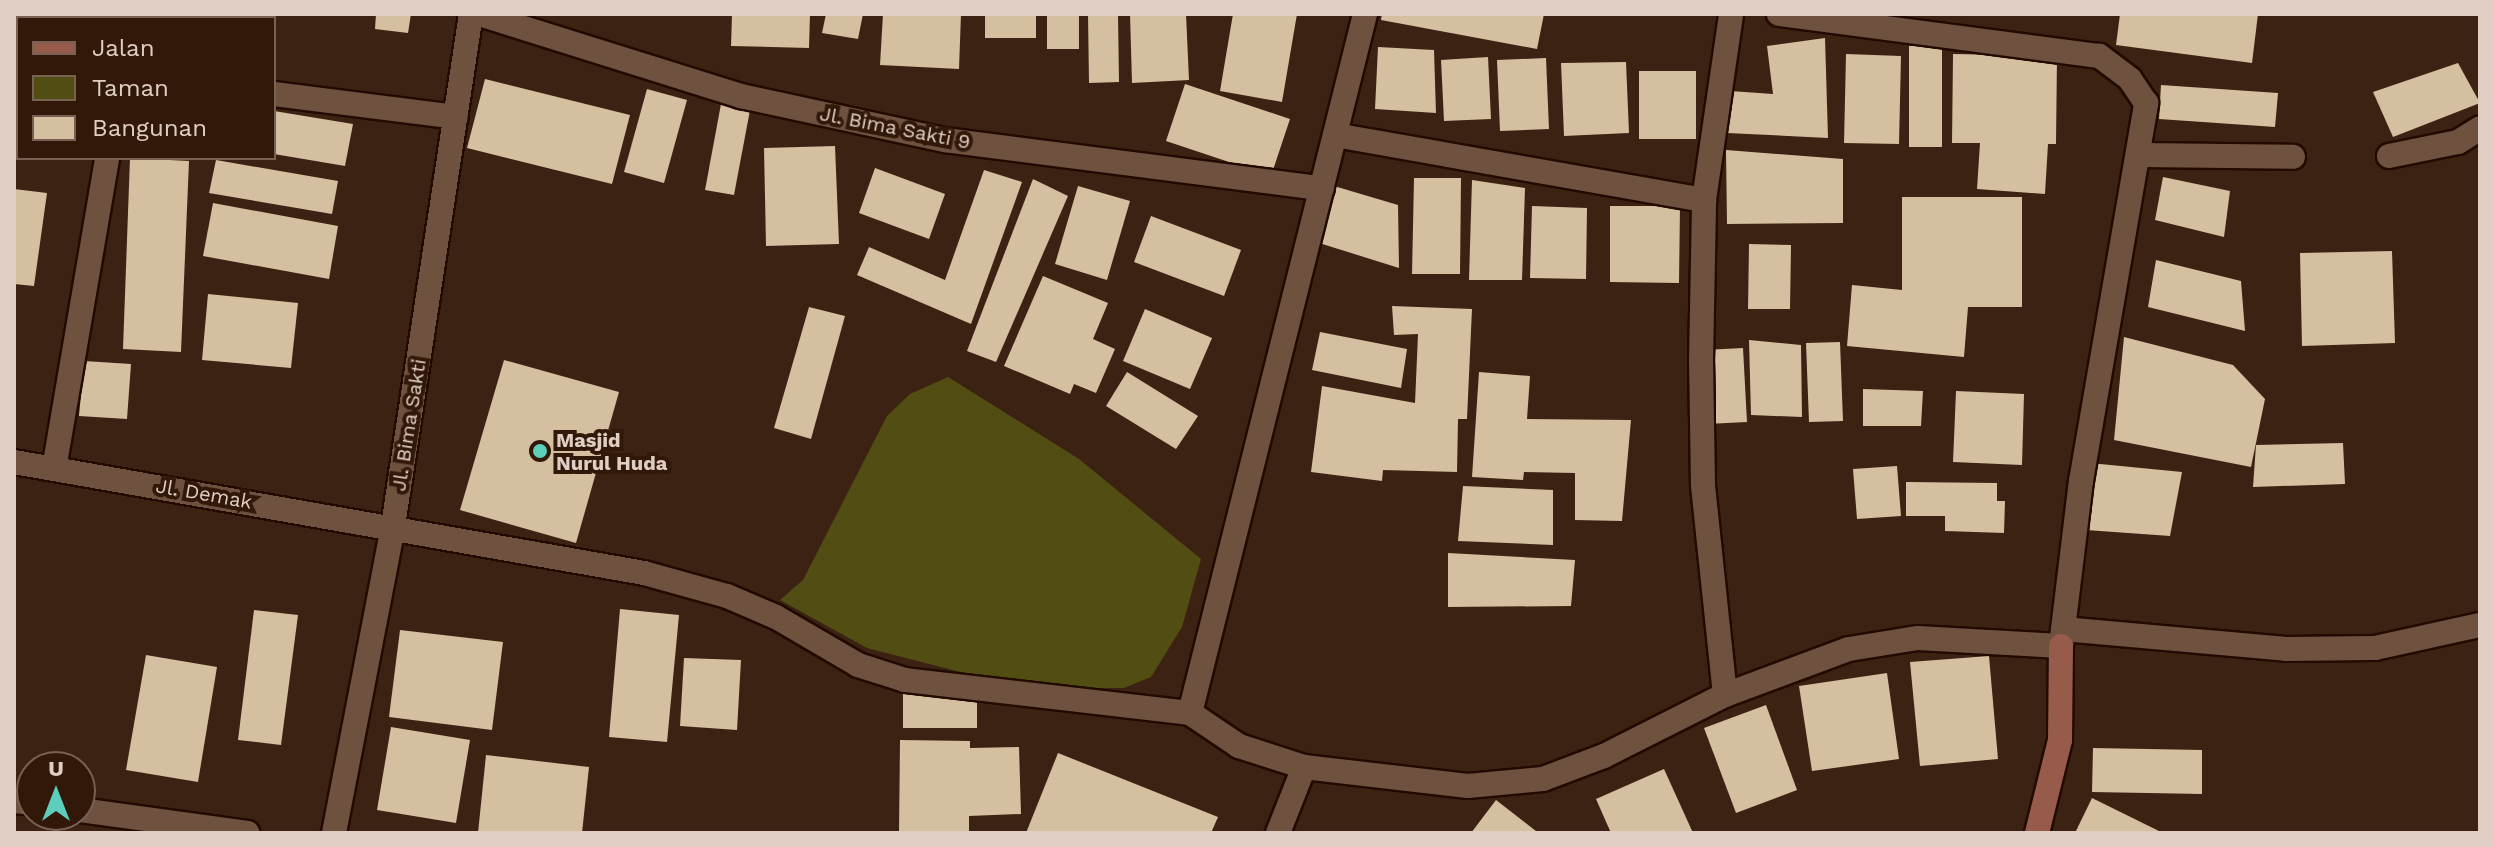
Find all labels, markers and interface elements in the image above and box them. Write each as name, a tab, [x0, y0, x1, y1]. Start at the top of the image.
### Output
legend	[16, 16, 276, 160]
text: Jalan	[92, 34, 155, 62]
text: Taman	[92, 74, 169, 102]
street label: Jl. Bima Sakti 9	[818, 102, 972, 154]
text: Bangunan	[92, 114, 207, 142]
street label: Jl. Bima Sakti	[387, 357, 431, 493]
place label: Masjid Nurul Huda	[556, 428, 668, 475]
marker: Masjid Nurul Huda	[531, 442, 549, 460]
street label: Jl. Demak	[154, 474, 254, 514]
north arrow	[16, 751, 96, 831]
text: U	[48, 756, 64, 781]

